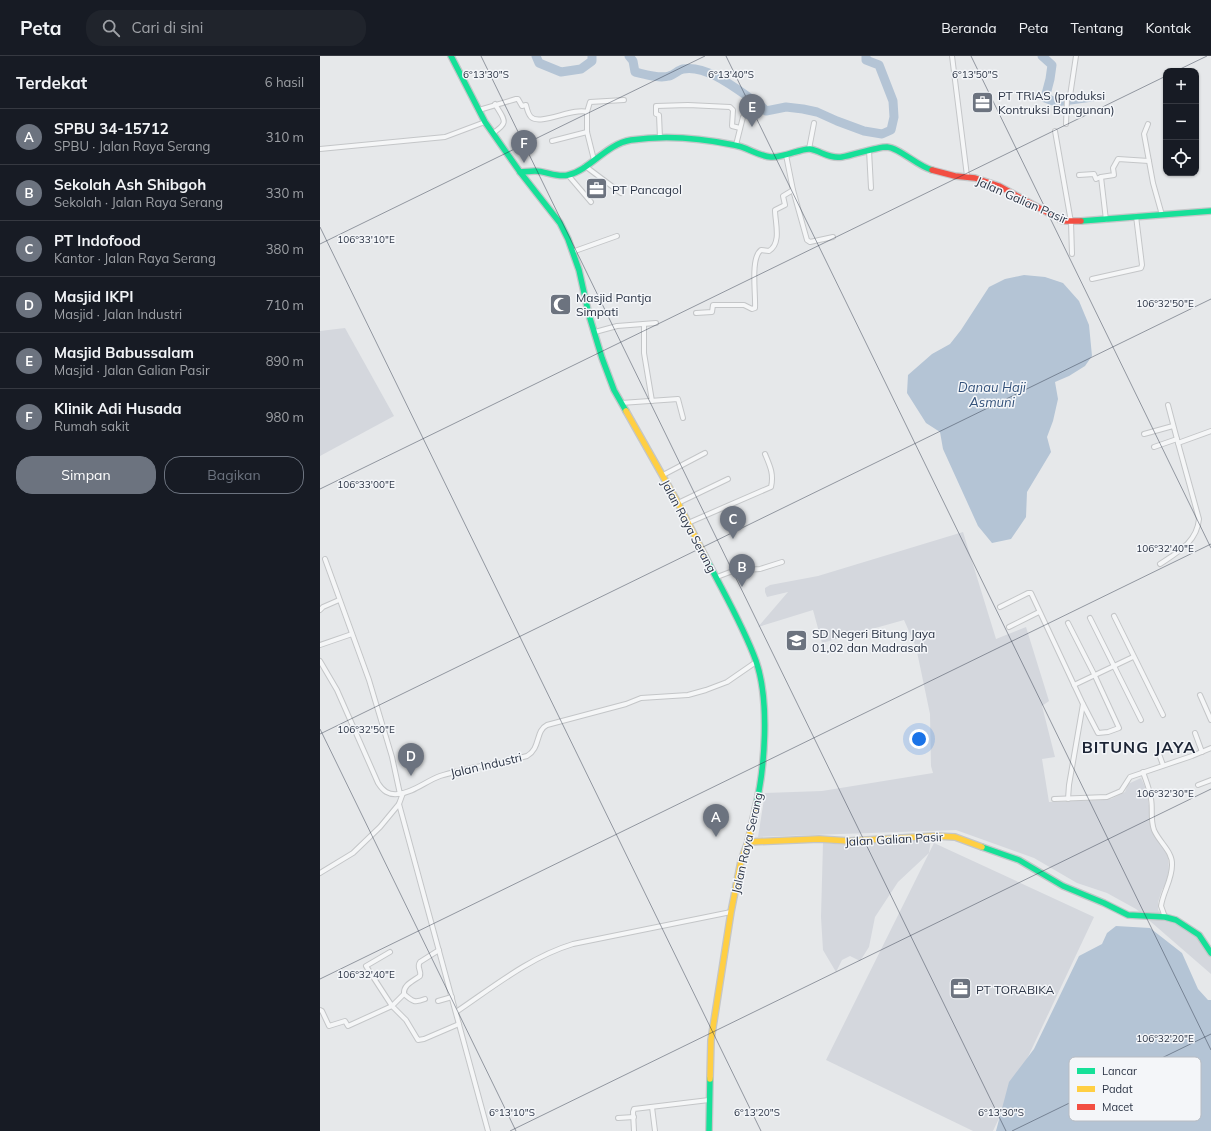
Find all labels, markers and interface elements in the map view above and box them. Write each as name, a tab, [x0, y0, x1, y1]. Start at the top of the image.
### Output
search box	[86, 10, 366, 46]
text: Peta	[20, 16, 62, 40]
icon: search	[100, 17, 122, 39]
text: Cari di sini	[132, 18, 203, 37]
text: Beranda	[941, 19, 997, 37]
text: Peta	[1019, 19, 1048, 37]
text: Tentang	[1070, 19, 1124, 37]
text: Kontak	[1146, 19, 1191, 37]
text: 6°13'30"S	[463, 68, 509, 81]
text: 6°13'40"S	[708, 68, 754, 81]
text: 6°13'50"S	[952, 68, 998, 81]
map controls	[1163, 68, 1199, 176]
button: +	[1163, 68, 1199, 104]
text: Terdekat	[16, 72, 87, 93]
text: 6 hasil	[265, 74, 304, 90]
place label: PT TRIAS (produksi Kontruksi Bangunan)	[998, 88, 1114, 117]
office icon: PT TRIAS (produksi Kontruksi Bangunan)	[970, 89, 996, 115]
pin: E	[739, 94, 765, 127]
button: −	[1163, 104, 1199, 140]
text: SPBU 34-15712	[54, 119, 169, 138]
text: A	[24, 129, 34, 145]
text: 310 m	[266, 129, 304, 145]
pin: F	[511, 130, 537, 163]
text: SPBU · Jalan Raya Serang	[54, 138, 210, 154]
button: locate	[1163, 140, 1199, 176]
street label: Jalan Galian Pasir	[974, 173, 1071, 227]
text: Sekolah Ash Shibgoh	[54, 175, 206, 194]
office icon: PT Pancagol	[584, 176, 610, 202]
place label: PT Pancagol	[612, 182, 682, 197]
text: B	[25, 185, 33, 201]
text: 330 m	[266, 185, 304, 201]
text: Sekolah · Jalan Raya Serang	[54, 194, 223, 210]
text: PT Indofood	[54, 231, 141, 250]
text: 106°33'10"E	[337, 233, 395, 246]
text: C	[25, 241, 33, 257]
text: 380 m	[266, 241, 304, 257]
text: Kantor · Jalan Raya Serang	[54, 250, 216, 266]
text: Masjid IKPI	[54, 287, 134, 306]
place label: Masjid Pantja Simpati	[576, 290, 652, 319]
mosque icon: Masjid Pantja Simpati	[547, 291, 573, 317]
text: D	[24, 297, 34, 313]
text: 710 m	[266, 297, 304, 313]
text: 106°32'50"E	[1136, 297, 1194, 310]
text: Masjid · Jalan Industri	[54, 306, 182, 322]
text: Masjid Babussalam	[54, 343, 194, 362]
text: E	[25, 353, 33, 369]
text: 890 m	[266, 353, 304, 369]
text: Masjid · Jalan Galian Pasir	[54, 362, 210, 378]
water label: Danau Haji Asmuni	[958, 379, 1027, 410]
text: Klinik Adi Husada	[54, 399, 182, 418]
text: F	[25, 409, 33, 425]
text: 980 m	[266, 409, 304, 425]
text: Rumah sakit	[54, 418, 129, 434]
button: Simpan	[16, 456, 156, 494]
button: Bagikan	[164, 456, 304, 494]
street label: Jalan Raya Serang	[658, 477, 720, 575]
text: 106°33'00"E	[337, 478, 395, 491]
pin: C	[720, 506, 746, 539]
text: 106°32'40"E	[1136, 542, 1194, 555]
pin: B	[729, 554, 755, 587]
place label: SD Negeri Bitung Jaya 01,02 dan Madrasah	[812, 626, 935, 655]
school or university icon: SD Negeri Bitung Jaya 01,02 dan Madrasah	[783, 627, 809, 653]
text: 106°32'50"E	[337, 723, 395, 736]
your location	[909, 729, 929, 749]
district label: BITUNG JAYA	[1082, 737, 1196, 757]
pin: D	[398, 743, 424, 776]
street label: Jalan Industri	[449, 749, 523, 781]
text: 106°32'30"E	[1136, 787, 1194, 800]
street label: Jalan Raya Serang	[728, 791, 766, 895]
pin: A	[703, 804, 729, 837]
street label: Jalan Galian Pasir	[845, 829, 944, 849]
text: 106°32'40"E	[337, 968, 395, 981]
office icon: PT TORABIKA	[948, 976, 974, 1002]
place label: PT TORABIKA	[976, 982, 1054, 997]
text: 106°32'20"E	[1136, 1032, 1194, 1045]
legend	[1069, 1057, 1201, 1121]
text: Lancar	[1102, 1064, 1137, 1078]
text: Padat	[1102, 1082, 1133, 1096]
text: Macet	[1102, 1100, 1133, 1114]
text: 6°13'10"S	[489, 1106, 535, 1119]
text: 6°13'20"S	[734, 1106, 780, 1119]
text: 6°13'30"S	[978, 1106, 1024, 1119]

